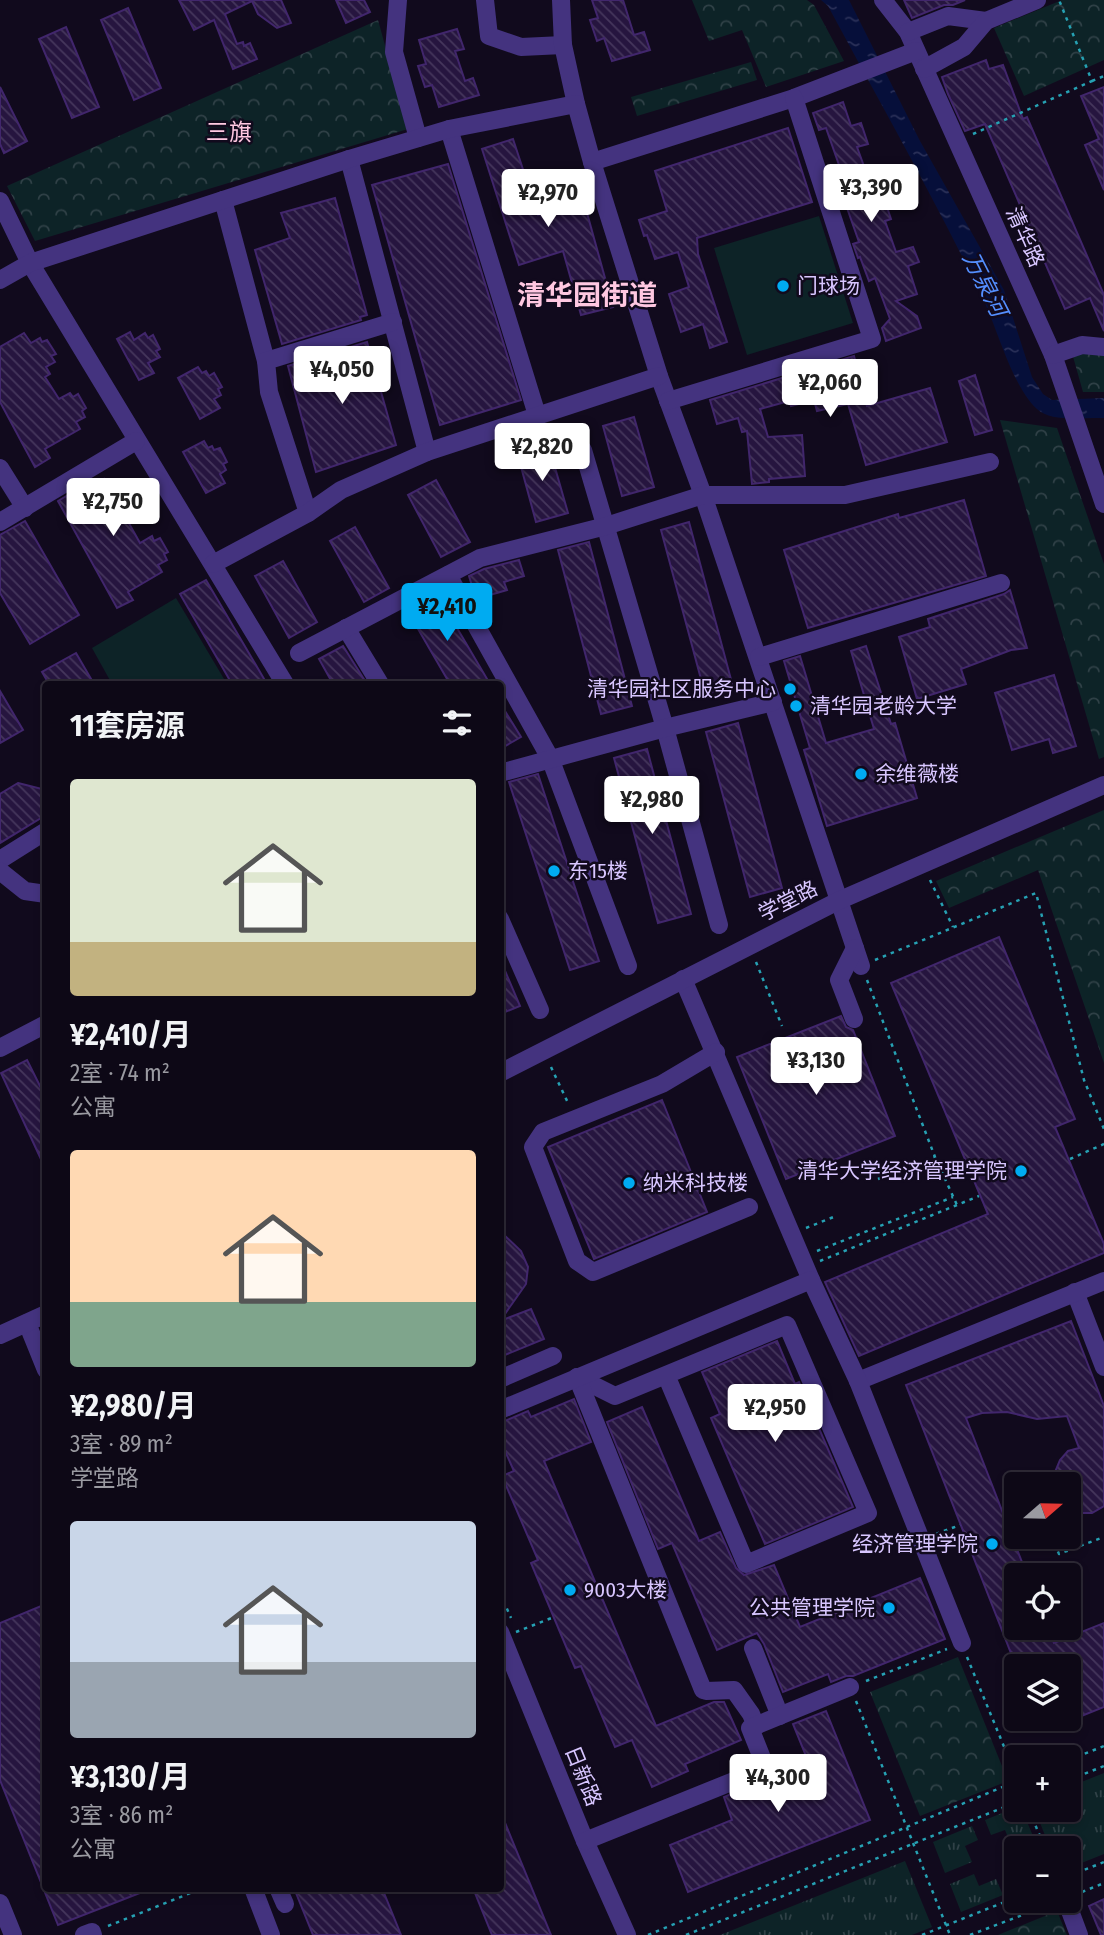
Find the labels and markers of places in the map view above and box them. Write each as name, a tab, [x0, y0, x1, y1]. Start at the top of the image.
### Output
pin: ¥3,390	[814, 164, 928, 224]
pin: ¥2,970	[491, 170, 605, 229]
place label: 门球场	[797, 273, 860, 299]
marker: 门球场	[775, 278, 791, 294]
pin: ¥4,050	[285, 346, 399, 406]
pin: ¥2,060	[773, 360, 887, 419]
pin: ¥2,820	[485, 424, 599, 483]
pin: ¥2,750	[56, 478, 170, 538]
pin: ¥2,410	[390, 584, 504, 643]
place label: 清华园社区服务中心	[587, 676, 776, 702]
marker: 清华园社区服务中心	[782, 681, 798, 697]
place label: 清华园老龄大学	[810, 693, 957, 719]
marker: 清华园老龄大学	[788, 698, 804, 714]
place label: 余维薇楼	[875, 761, 959, 787]
marker: 余维薇楼	[853, 766, 869, 782]
pin: ¥2,980	[595, 776, 709, 836]
place label: 东15楼	[568, 858, 628, 884]
marker: 东15楼	[546, 863, 562, 879]
pin: ¥3,130	[759, 1038, 873, 1097]
place label: 清华大学经济管理学院	[797, 1158, 1007, 1184]
marker: 清华大学经济管理学院	[1013, 1163, 1029, 1179]
place label: 纳米科技楼	[643, 1170, 748, 1196]
marker: 纳米科技楼	[621, 1175, 637, 1191]
pin: ¥2,950	[718, 1384, 832, 1444]
place label: 经济管理学院	[852, 1531, 978, 1557]
marker: 经济管理学院	[984, 1536, 1000, 1552]
place label: 9003大楼	[584, 1577, 667, 1603]
marker: 9003大楼	[562, 1582, 578, 1598]
place label: 公共管理学院	[749, 1595, 875, 1621]
marker: 公共管理学院	[881, 1600, 897, 1616]
pin: ¥4,300	[721, 1755, 835, 1814]

